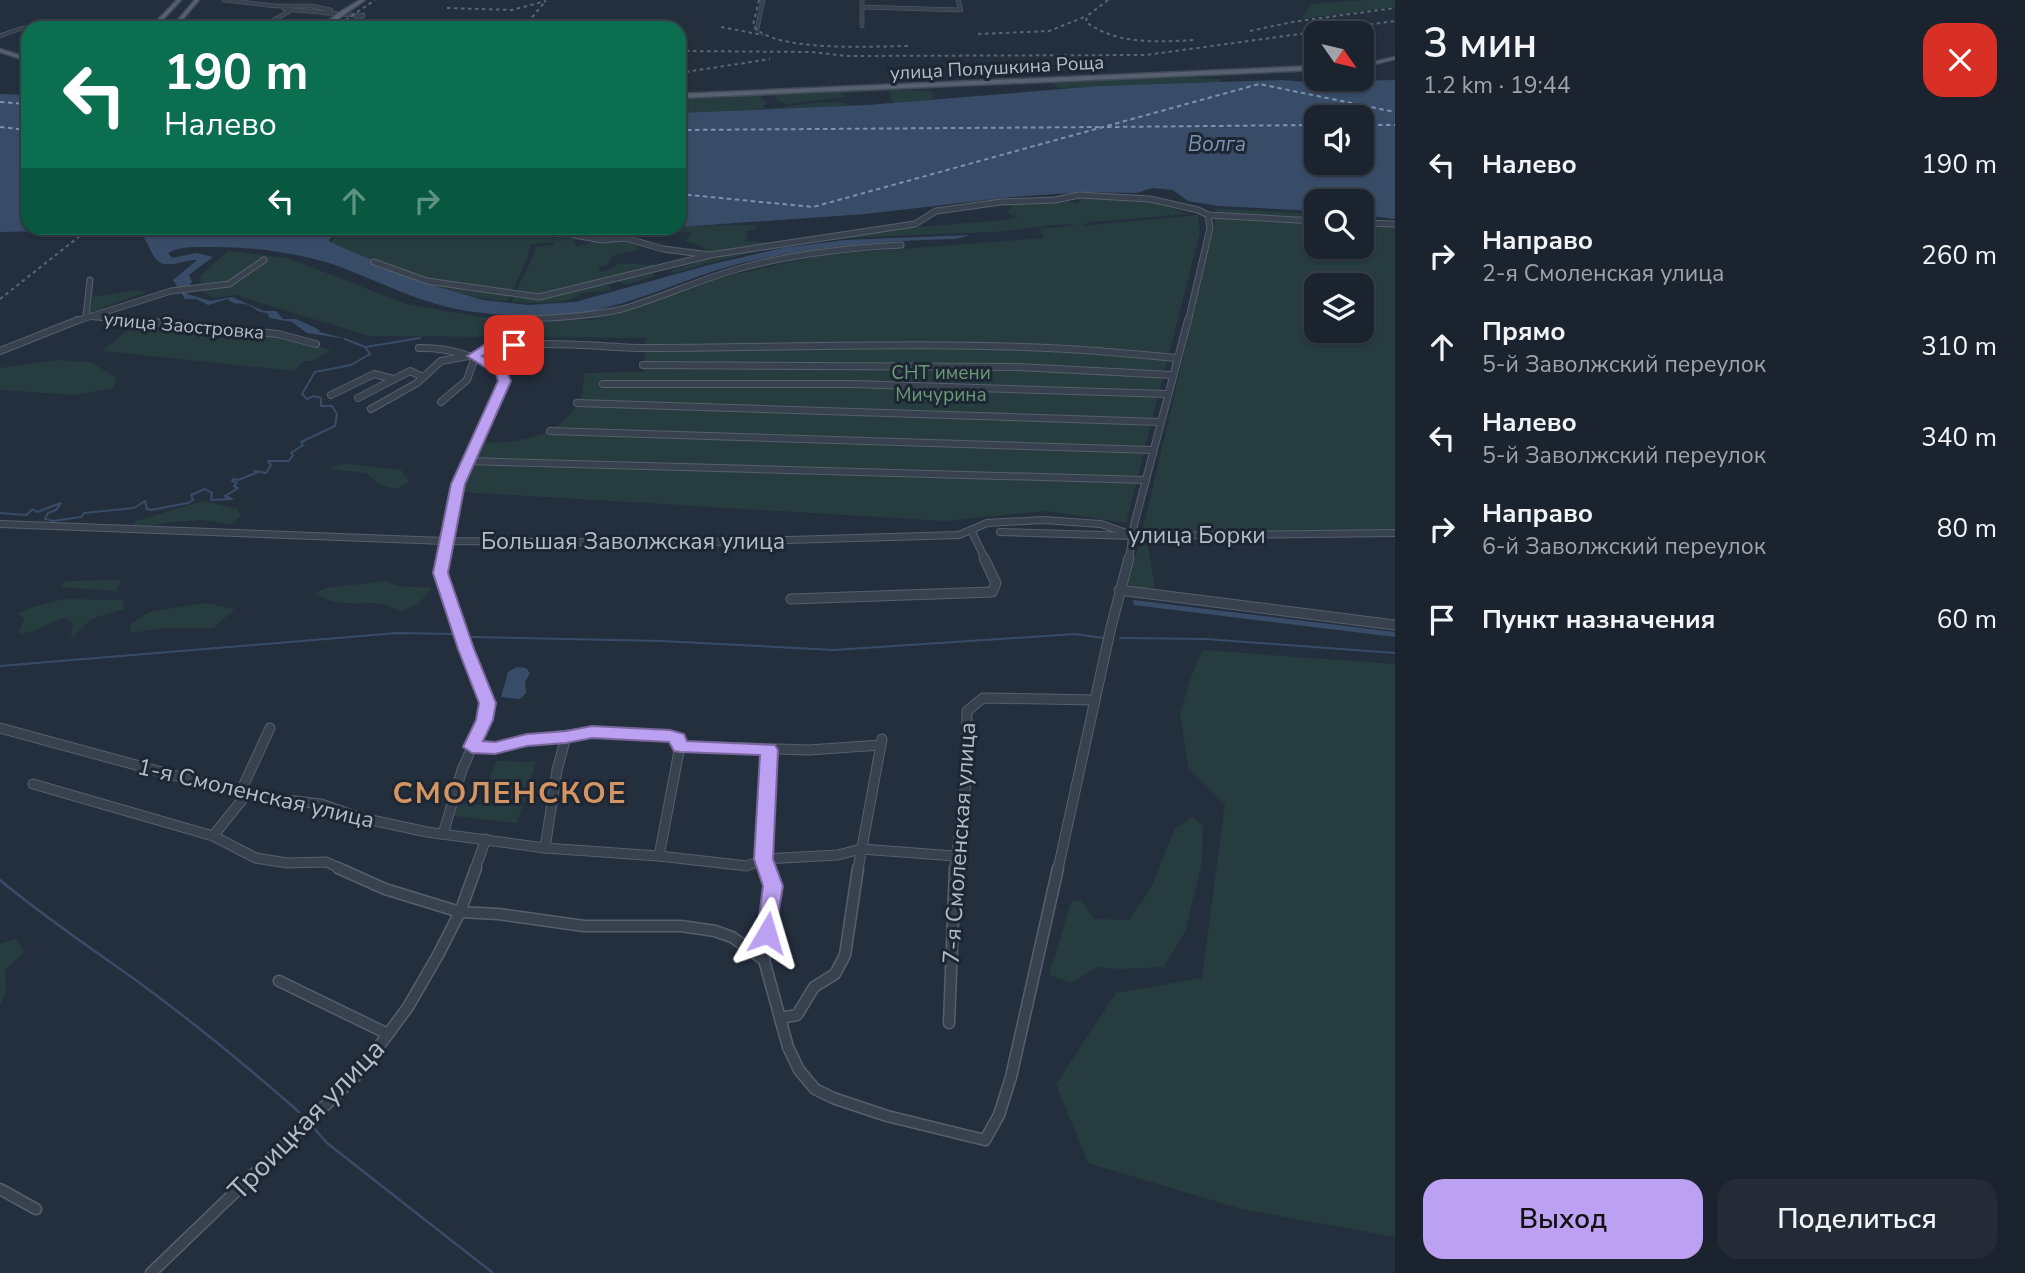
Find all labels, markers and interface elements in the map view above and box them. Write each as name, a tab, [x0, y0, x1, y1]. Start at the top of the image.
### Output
text: 3 мин	[1423, 15, 1537, 72]
north arrow	[1304, 21, 1374, 91]
map controls	[1304, 21, 1374, 343]
button: close	[1923, 23, 1997, 97]
text: 190 m	[164, 39, 308, 106]
icon: left	[49, 49, 140, 140]
street label: улица Полушкина Роща	[889, 49, 1105, 87]
text: 1.2 km · 19:44	[1423, 70, 1570, 101]
text: Налево	[164, 103, 277, 146]
button: sound	[1304, 105, 1374, 175]
water label: Волга	[1188, 130, 1246, 158]
icon: left	[1423, 146, 1461, 184]
text: Налево	[1482, 147, 1577, 182]
text: 190 m	[1921, 147, 1997, 182]
icon: left	[262, 182, 300, 220]
icon: ahead	[335, 182, 373, 220]
icon: right	[408, 182, 446, 220]
button: search	[1304, 189, 1374, 259]
text: Направо	[1482, 223, 1593, 258]
icon: right	[1423, 237, 1461, 275]
text: 260 m	[1921, 238, 1997, 273]
text: 2-я Смоленская улица	[1482, 258, 1724, 289]
button: layers	[1304, 273, 1374, 343]
street label: улица Заостровка	[103, 306, 265, 346]
text: Прямо	[1482, 314, 1566, 349]
pin	[484, 315, 544, 375]
icon: arrive	[495, 326, 533, 364]
icon: ahead	[1423, 328, 1461, 366]
text: 310 m	[1921, 329, 1997, 364]
text: 5-й Заволжский переулок	[1482, 349, 1766, 380]
park label: СНТ имени Мичурина	[891, 360, 991, 408]
text: Налево	[1482, 405, 1577, 440]
icon: left	[1423, 419, 1461, 457]
text: 340 m	[1921, 420, 1997, 455]
text: 5-й Заволжский переулок	[1482, 440, 1766, 471]
text: Направо	[1482, 496, 1593, 531]
icon: right	[1423, 510, 1461, 548]
text: 80 m	[1937, 511, 1997, 546]
street label: улица Борки	[1128, 520, 1266, 551]
street label: Большая Заволжская улица	[481, 526, 785, 557]
text: 6-й Заволжский переулок	[1482, 531, 1766, 562]
icon: arrive	[1423, 601, 1461, 639]
text: Пункт назначения	[1482, 602, 1715, 637]
text: 60 m	[1937, 602, 1997, 637]
street label: 7-я Смоленская улица	[936, 721, 983, 965]
street label: 1-я Смоленская улица	[134, 751, 377, 836]
district label: СМОЛЕНСКОЕ	[392, 773, 628, 814]
position arrow	[730, 896, 804, 970]
street label: Троицкая улица	[220, 1031, 393, 1209]
button: Выход	[1423, 1179, 1703, 1259]
button: Поделиться	[1717, 1179, 1997, 1259]

